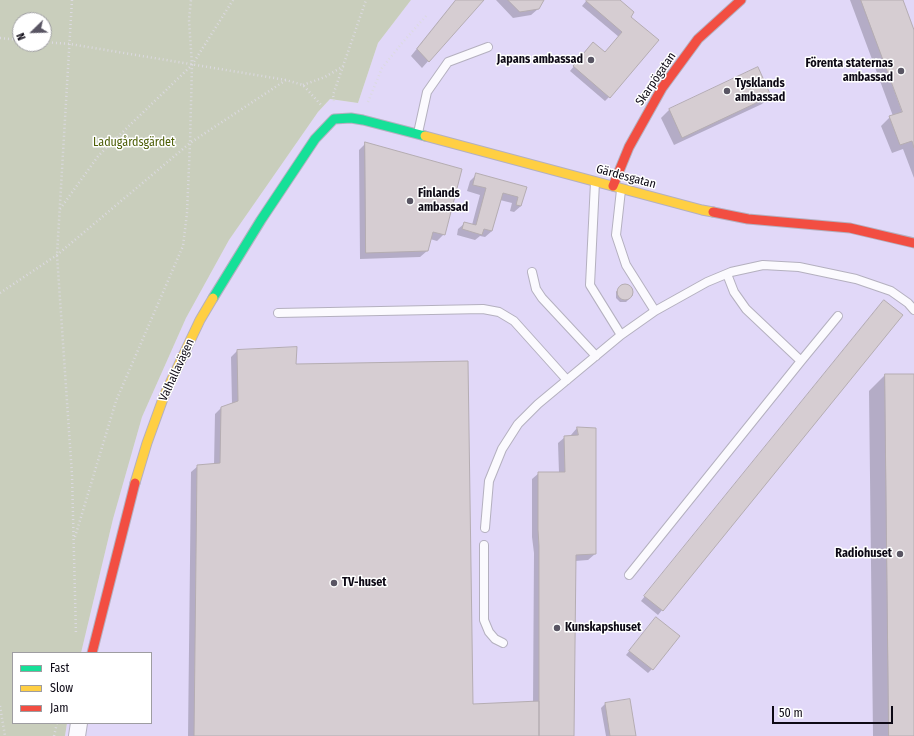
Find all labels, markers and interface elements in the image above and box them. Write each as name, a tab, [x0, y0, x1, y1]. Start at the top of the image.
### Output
north arrow	[12, 12, 52, 52]
text: N	[14, 31, 29, 42]
street label: Skarpögatan	[633, 49, 679, 109]
place label: Japans ambassad	[497, 53, 583, 67]
marker: Japans ambassad	[586, 55, 596, 65]
place label: Förenta staternas ambassad	[805, 57, 893, 85]
marker: Förenta staternas ambassad	[896, 66, 906, 76]
place label: Tysklands ambassad	[735, 77, 785, 105]
marker: Tysklands ambassad	[722, 86, 732, 96]
park label: Ladugårdsgärdet	[93, 136, 175, 150]
street label: Gärdesgatan	[594, 162, 658, 192]
place label: Finlands ambassad	[418, 187, 468, 215]
marker: Finlands ambassad	[405, 196, 415, 206]
street label: Valhallavägen	[156, 336, 198, 404]
place label: Radiohuset	[835, 547, 892, 561]
marker: Radiohuset	[895, 549, 905, 559]
place label: TV-huset	[342, 576, 386, 590]
marker: TV-huset	[329, 578, 339, 588]
place label: Kunskapshuset	[565, 621, 641, 635]
marker: Kunskapshuset	[552, 623, 562, 633]
legend	[12, 652, 152, 724]
text: Fast	[50, 661, 69, 675]
text: Slow	[50, 681, 73, 695]
scale bar	[774, 698, 895, 724]
text: Jam	[50, 701, 68, 715]
text: 50 m	[779, 706, 803, 720]

